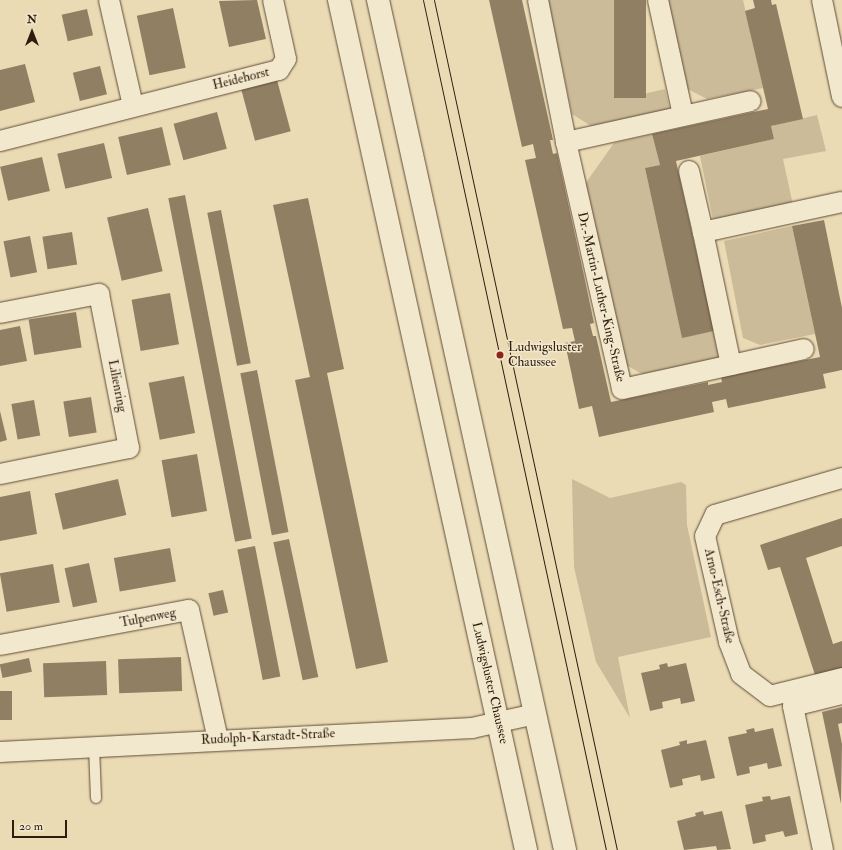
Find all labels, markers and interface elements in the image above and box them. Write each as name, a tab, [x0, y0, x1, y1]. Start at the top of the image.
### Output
north arrow	[12, 12, 52, 52]
text: N	[27, 13, 37, 26]
street label: Heidehorst	[211, 64, 271, 94]
street label: Dr.-Martin-Luther-King-Straße	[574, 210, 628, 384]
place label: Ludwigsluster Chaussee	[508, 340, 582, 371]
marker: Ludwigsluster Chaussee	[495, 350, 505, 360]
street label: Lilienring	[104, 358, 130, 414]
street label: Arno-Esch-Straße	[700, 547, 738, 645]
street label: Tulpenweg	[119, 605, 177, 631]
street label: Ludwigsluster Chaussee	[468, 621, 512, 745]
street label: Rudolph-Karstadt-Straße	[201, 726, 335, 748]
scale bar	[14, 812, 69, 838]
text: 20 m	[19, 819, 43, 834]

